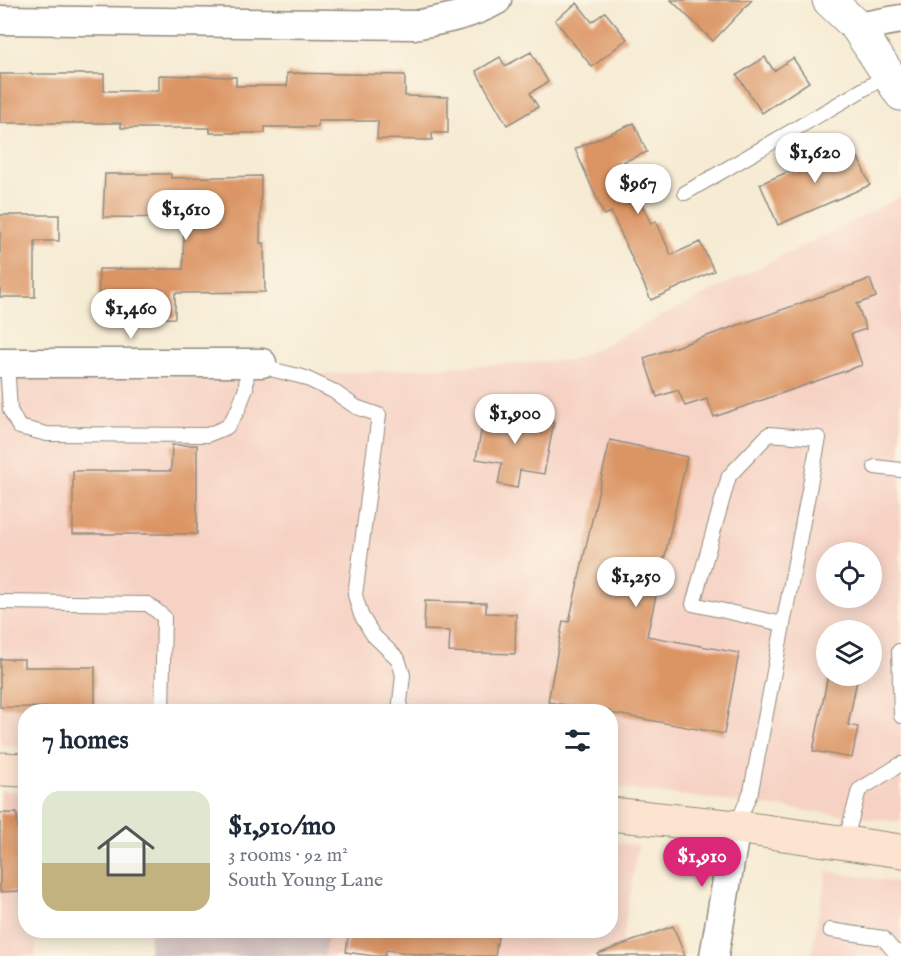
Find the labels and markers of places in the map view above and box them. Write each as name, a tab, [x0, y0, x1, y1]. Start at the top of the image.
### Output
pin: $1,620	[766, 133, 864, 184]
pin: $967	[602, 164, 674, 215]
pin: $1,610	[137, 190, 235, 241]
pin: $1,460	[82, 289, 180, 340]
pin: $1,900	[466, 394, 564, 445]
pin: $1,250	[587, 557, 685, 608]
pin: $1,910	[653, 837, 751, 888]

